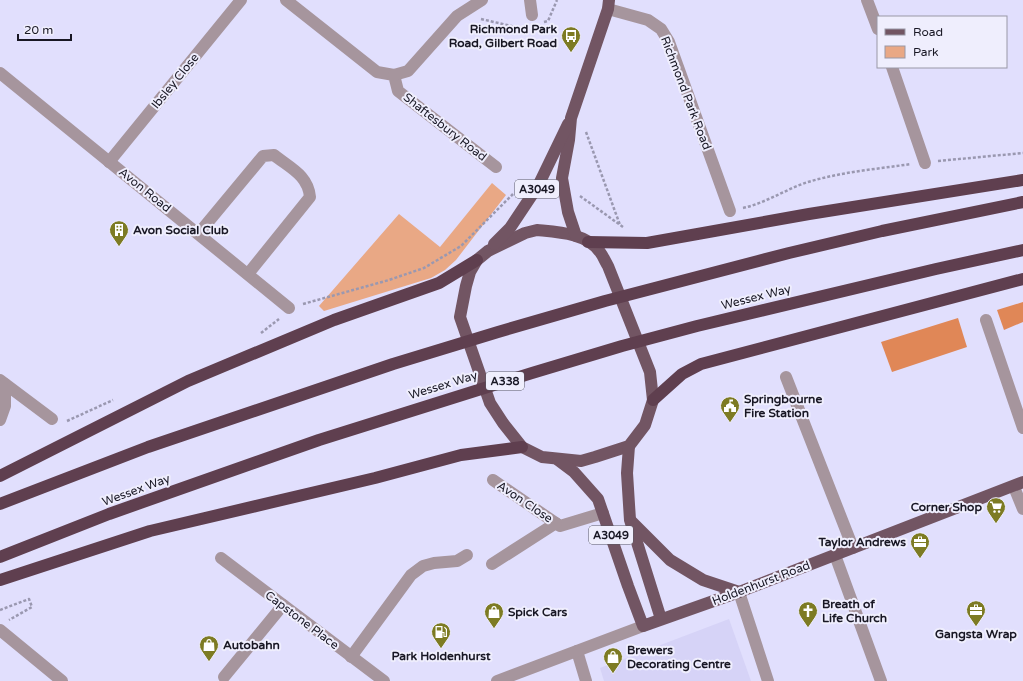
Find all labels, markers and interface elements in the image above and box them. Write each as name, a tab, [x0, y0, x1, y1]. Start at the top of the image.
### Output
scale bar	[18, 16, 71, 42]
legend	[877, 16, 1007, 68]
place label: Richmond Park Road, Gilbert Road	[449, 22, 557, 50]
text: 20 m	[24, 23, 53, 37]
bus stop icon: Richmond Park Road, Gilbert Road	[560, 25, 582, 53]
text: Road	[913, 25, 943, 39]
street label: Richmond Park Road	[658, 34, 714, 152]
text: Park	[913, 45, 939, 59]
street label: Ibsley Close	[148, 50, 202, 111]
street label: Shaftesbury Road	[401, 90, 489, 164]
street label: Avon Road	[116, 165, 174, 215]
road number: A3049	[515, 180, 559, 198]
building icon: Avon Social Club	[108, 219, 130, 247]
place label: Avon Social Club	[133, 223, 229, 237]
street label: Wessex Way	[720, 281, 793, 312]
street label: Wessex Way	[407, 368, 480, 402]
road number: A338	[486, 372, 524, 390]
place label: Springbourne Fire Station	[744, 392, 822, 420]
public building icon: Springbourne Fire Station	[719, 395, 741, 423]
street label: Wessex Way	[100, 471, 172, 509]
street label: Avon Close	[495, 478, 555, 526]
supermarket icon: Corner Shop	[985, 496, 1007, 524]
place label: Corner Shop	[911, 500, 982, 515]
road number: A3049	[589, 526, 633, 544]
office icon: Taylor Andrews	[909, 531, 931, 559]
place label: Taylor Andrews	[817, 535, 906, 550]
street label: Holdenhurst Road	[710, 558, 812, 608]
street label: Capstone Place	[263, 588, 342, 652]
place label: Breath of Life Church	[822, 597, 887, 625]
office icon: Gangsta Wrap	[965, 599, 987, 627]
church icon: Breath of Life Church	[797, 600, 819, 628]
shop icon: Spick Cars	[483, 601, 505, 629]
place label: Spick Cars	[508, 605, 568, 620]
fuel station icon: Park Holdenhurst	[430, 621, 452, 649]
place label: Gangsta Wrap	[935, 627, 1017, 642]
shop icon: Autobahn	[198, 634, 220, 662]
place label: Autobahn	[223, 638, 280, 652]
place label: Brewers Decorating Centre	[627, 643, 731, 672]
shop icon: Brewers Decorating Centre	[602, 646, 624, 674]
place label: Park Holdenhurst	[391, 649, 491, 663]

